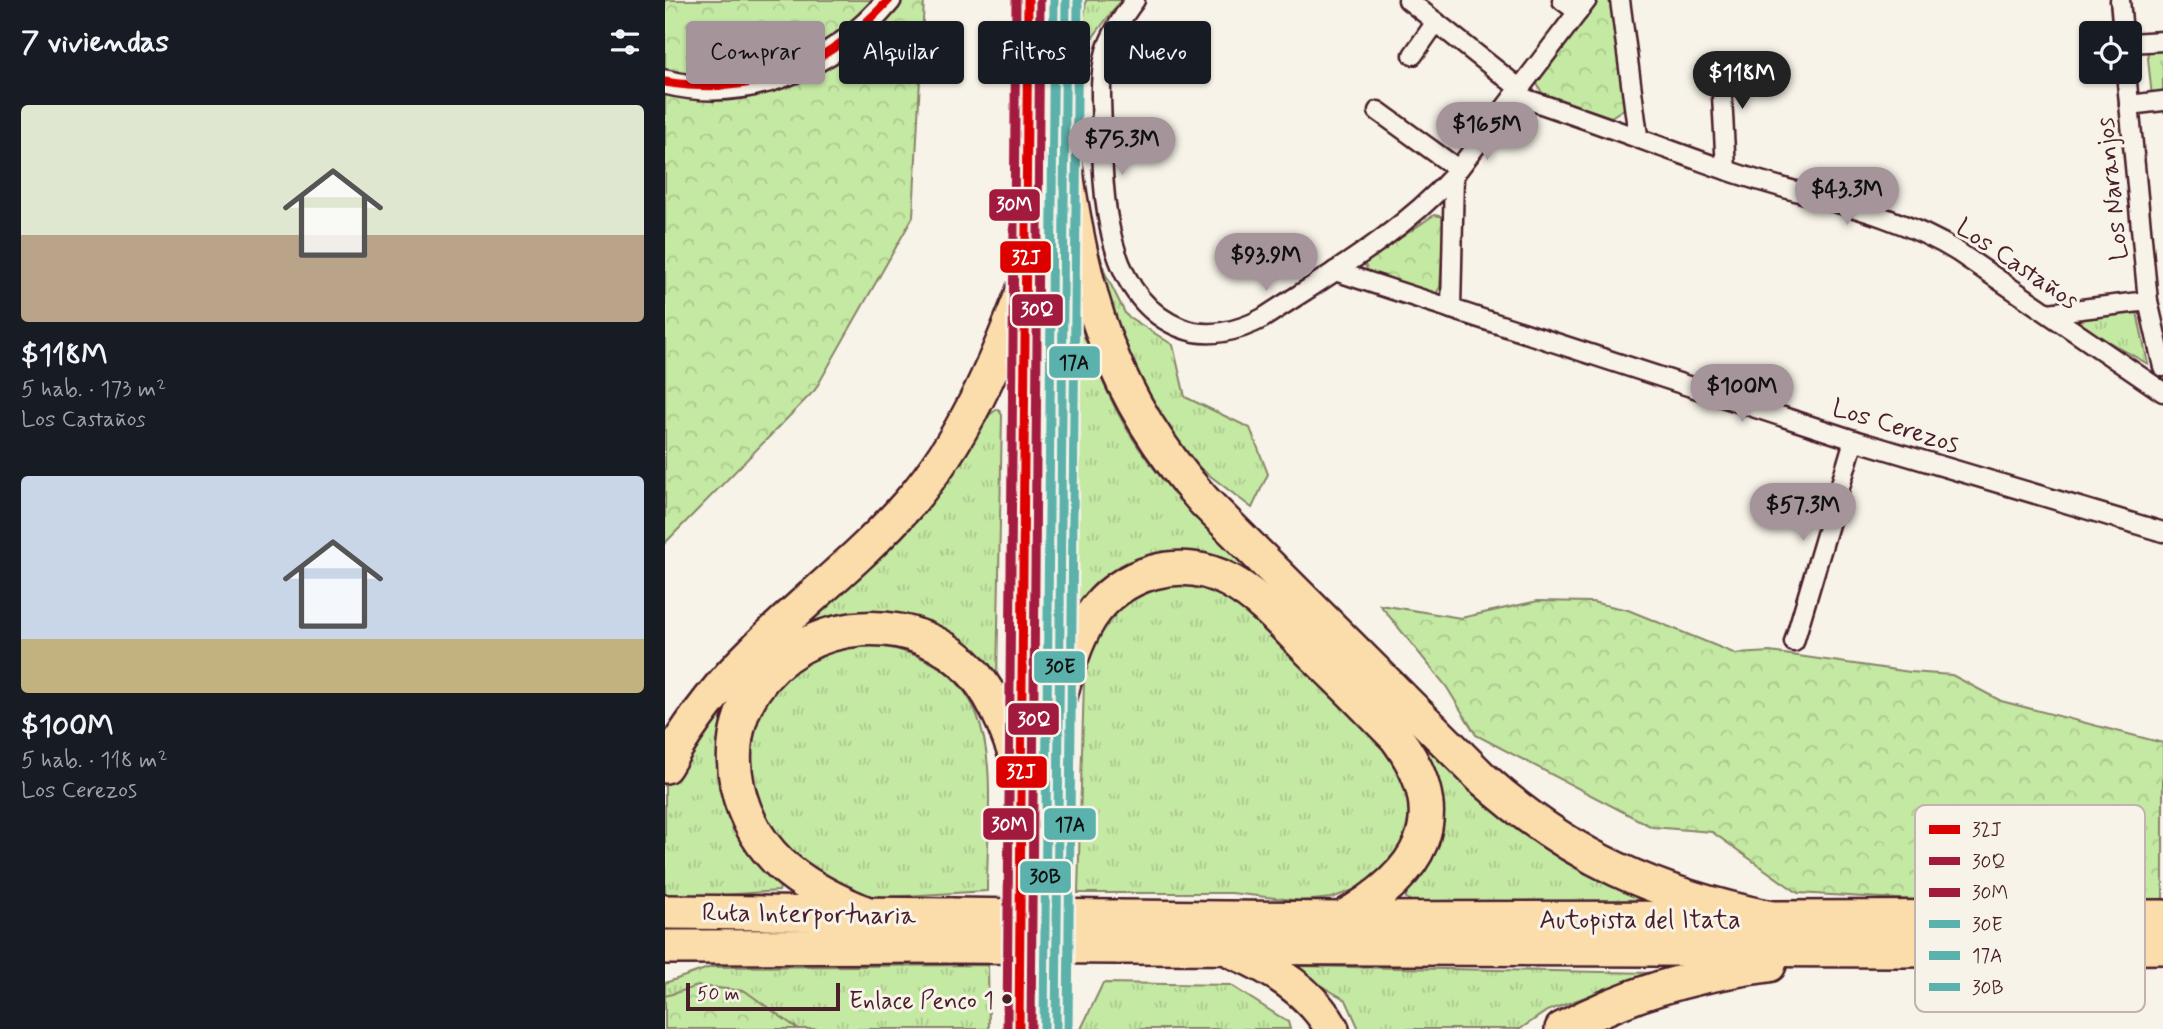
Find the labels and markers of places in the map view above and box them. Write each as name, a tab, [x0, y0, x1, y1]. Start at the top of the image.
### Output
pin: $118M	[1693, 52, 1791, 111]
pin: $165M	[1438, 102, 1536, 162]
pin: $75.3M	[1065, 118, 1179, 177]
pin: $43.3M	[1790, 168, 1904, 227]
pin: $93.9M	[1209, 233, 1323, 293]
pin: $100M	[1693, 364, 1791, 424]
pin: $57.3M	[1746, 484, 1860, 543]
place label: Enlace Penco 1	[849, 986, 994, 1017]
marker: Enlace Penco 1	[1000, 992, 1014, 1006]

